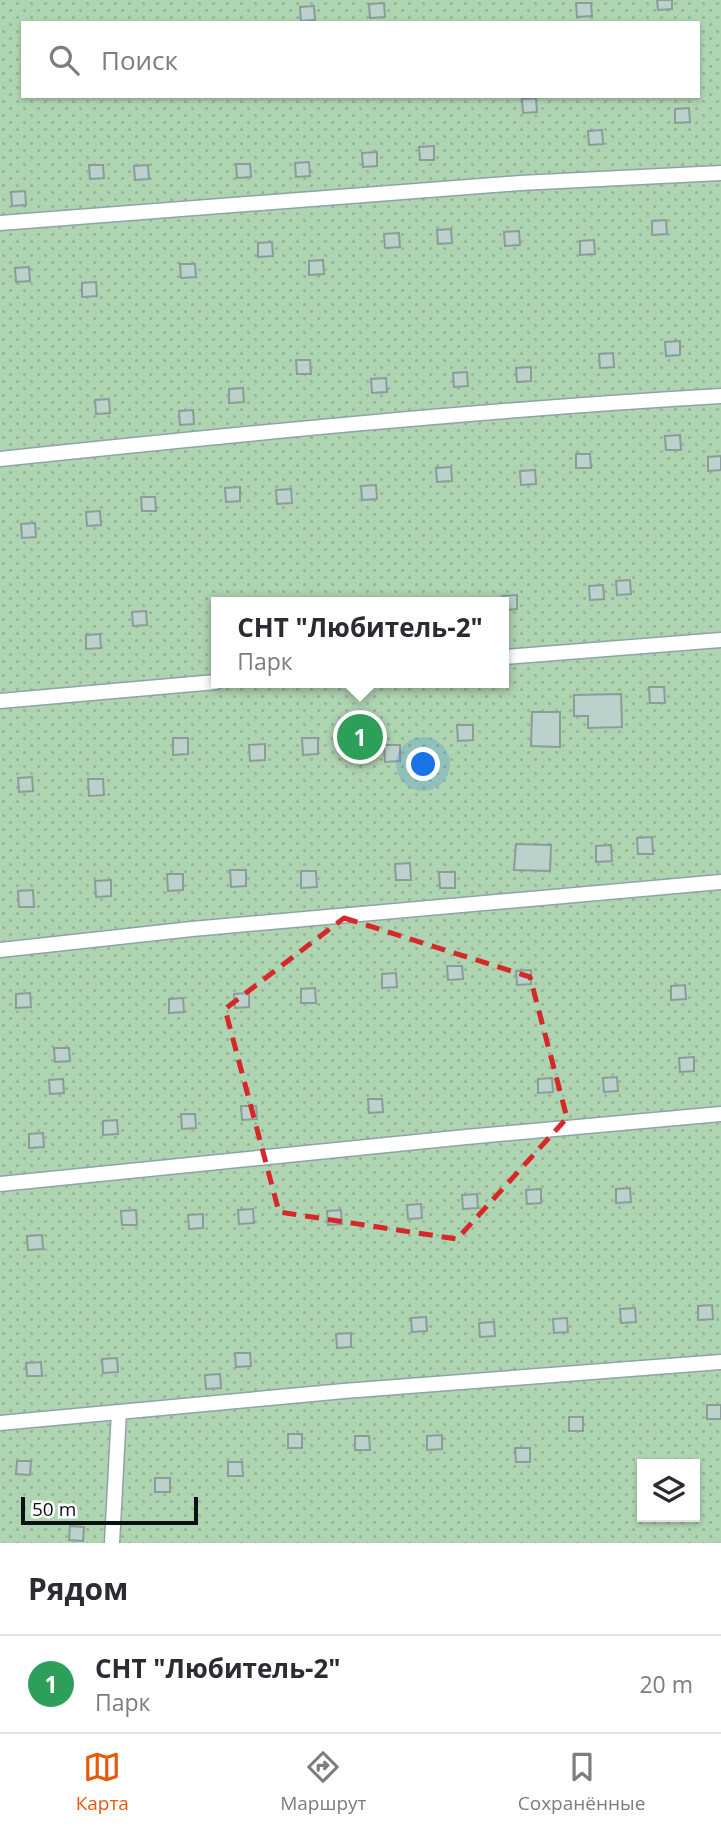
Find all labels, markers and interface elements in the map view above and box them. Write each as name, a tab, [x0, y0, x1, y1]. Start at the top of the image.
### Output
search box	[21, 21, 700, 98]
icon: search	[45, 41, 83, 79]
text: Поиск	[101, 42, 178, 78]
popup	[211, 597, 509, 688]
text: СНТ "Любитель-2"	[237, 609, 483, 645]
text: Парк	[237, 645, 293, 677]
pin: 1	[337, 711, 383, 763]
your location	[406, 747, 440, 781]
map controls	[637, 1459, 700, 1522]
button: layers	[637, 1459, 700, 1522]
scale bar	[21, 1494, 198, 1526]
text: 50 m	[32, 1496, 76, 1522]
text: Рядом	[28, 1568, 128, 1609]
text: СНТ "Любитель-2"	[95, 1650, 341, 1686]
text: 1	[44, 1668, 58, 1700]
text: 20 m	[639, 1668, 693, 1700]
text: Парк	[95, 1686, 150, 1718]
tab: Карта	[76, 1748, 129, 1816]
tab: Маршрут	[280, 1748, 366, 1816]
tab: Сохранённые	[518, 1748, 645, 1816]

